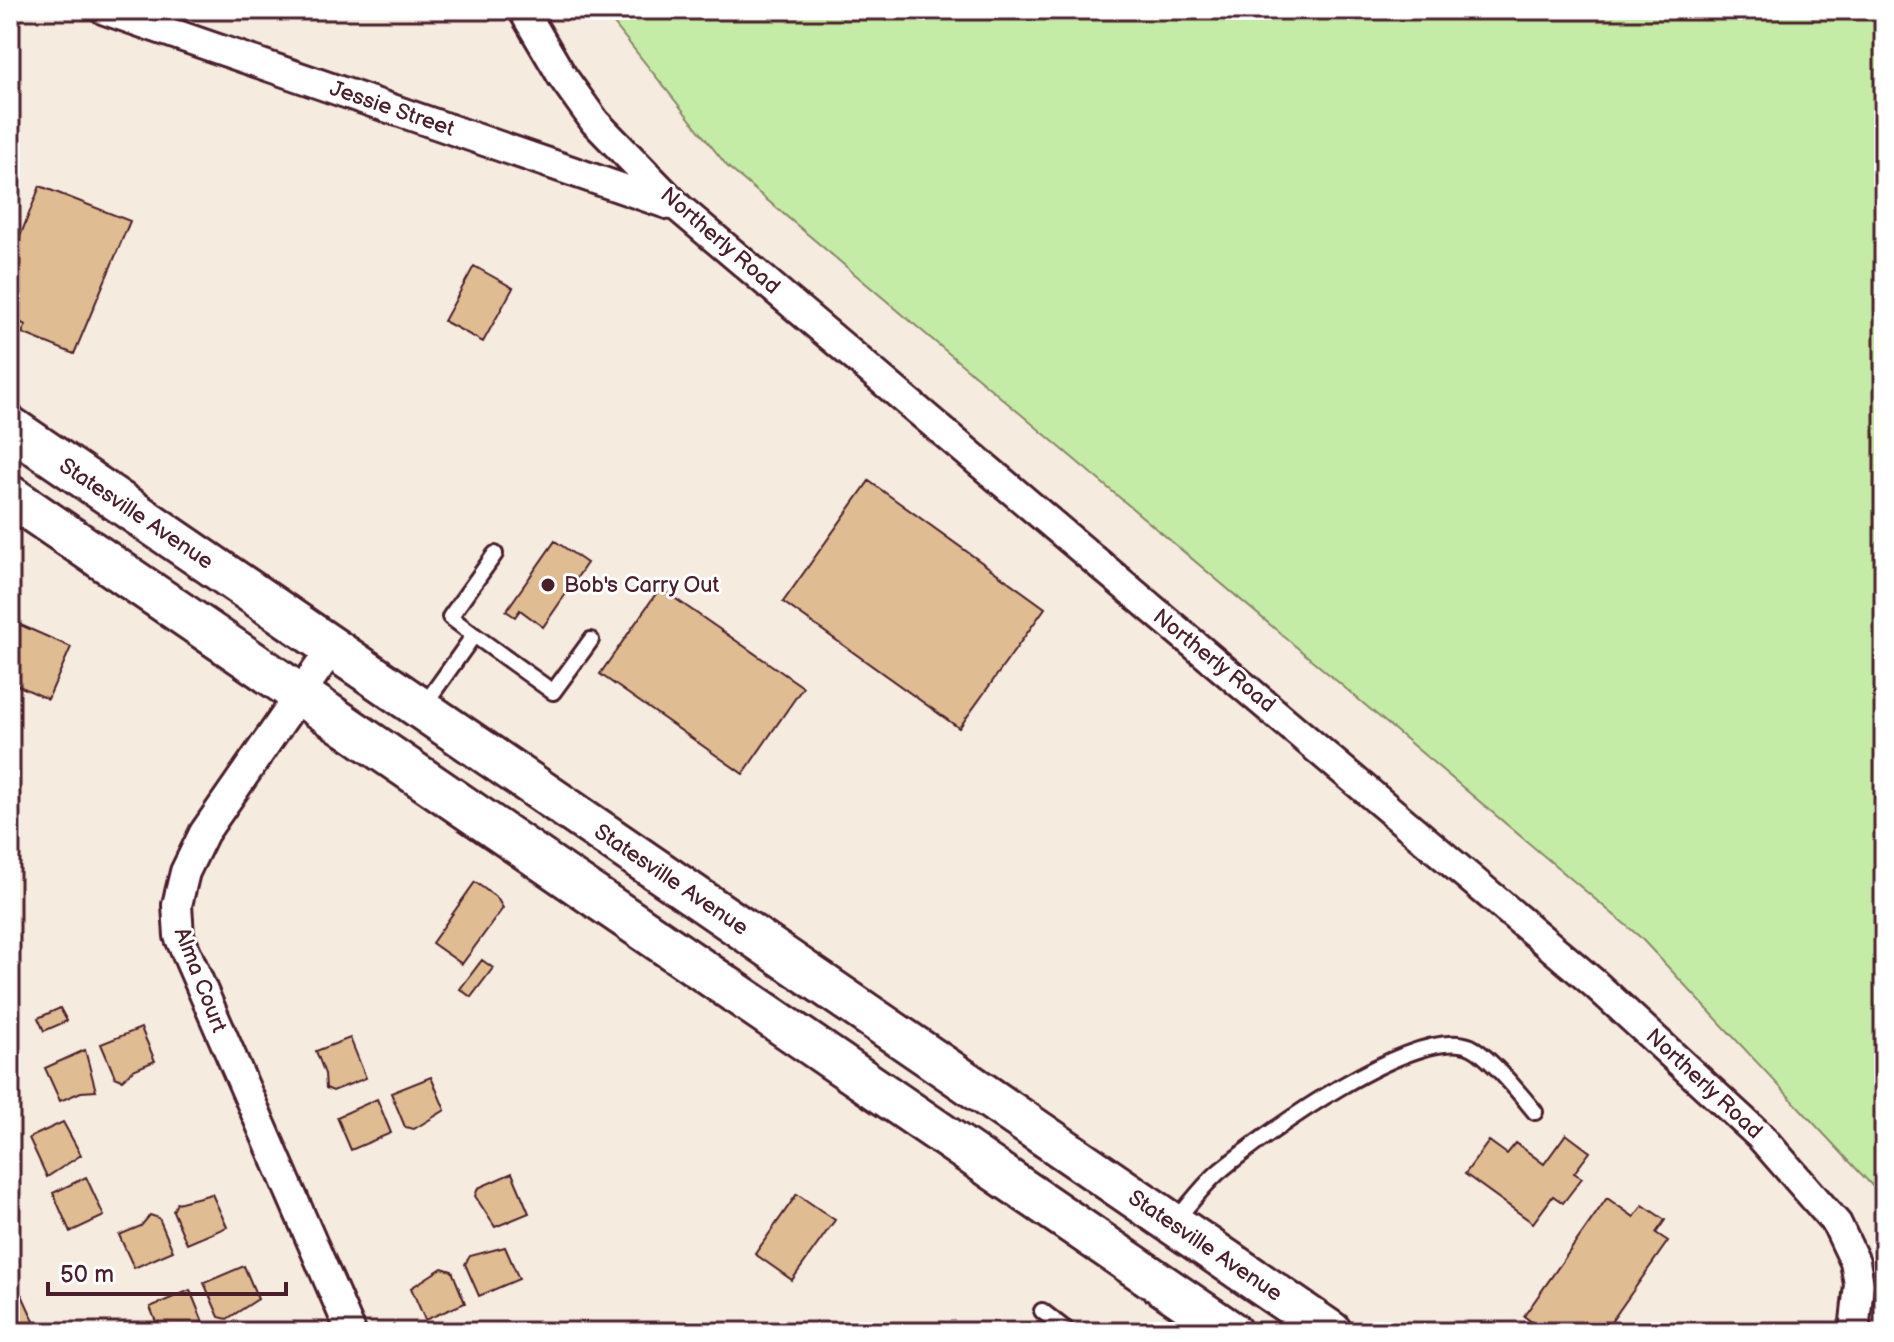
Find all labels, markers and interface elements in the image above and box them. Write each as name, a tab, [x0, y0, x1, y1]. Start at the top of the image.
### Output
street label: Jessie Street	[326, 75, 458, 143]
street label: Northerly Road	[655, 182, 785, 300]
street label: Statesville Avenue	[54, 452, 218, 576]
place label: Bob's Carry Out	[564, 572, 719, 599]
marker: Bob's Carry Out	[539, 576, 557, 594]
street label: Northerly Road	[1147, 603, 1281, 719]
street label: Statesville Avenue	[589, 818, 753, 942]
street label: Alma Court	[168, 924, 232, 1036]
street label: Northerly Road	[1640, 1023, 1768, 1145]
street label: Statesville Avenue	[1123, 1184, 1287, 1308]
scale bar	[48, 1246, 286, 1296]
text: 50 m	[60, 1260, 114, 1289]

